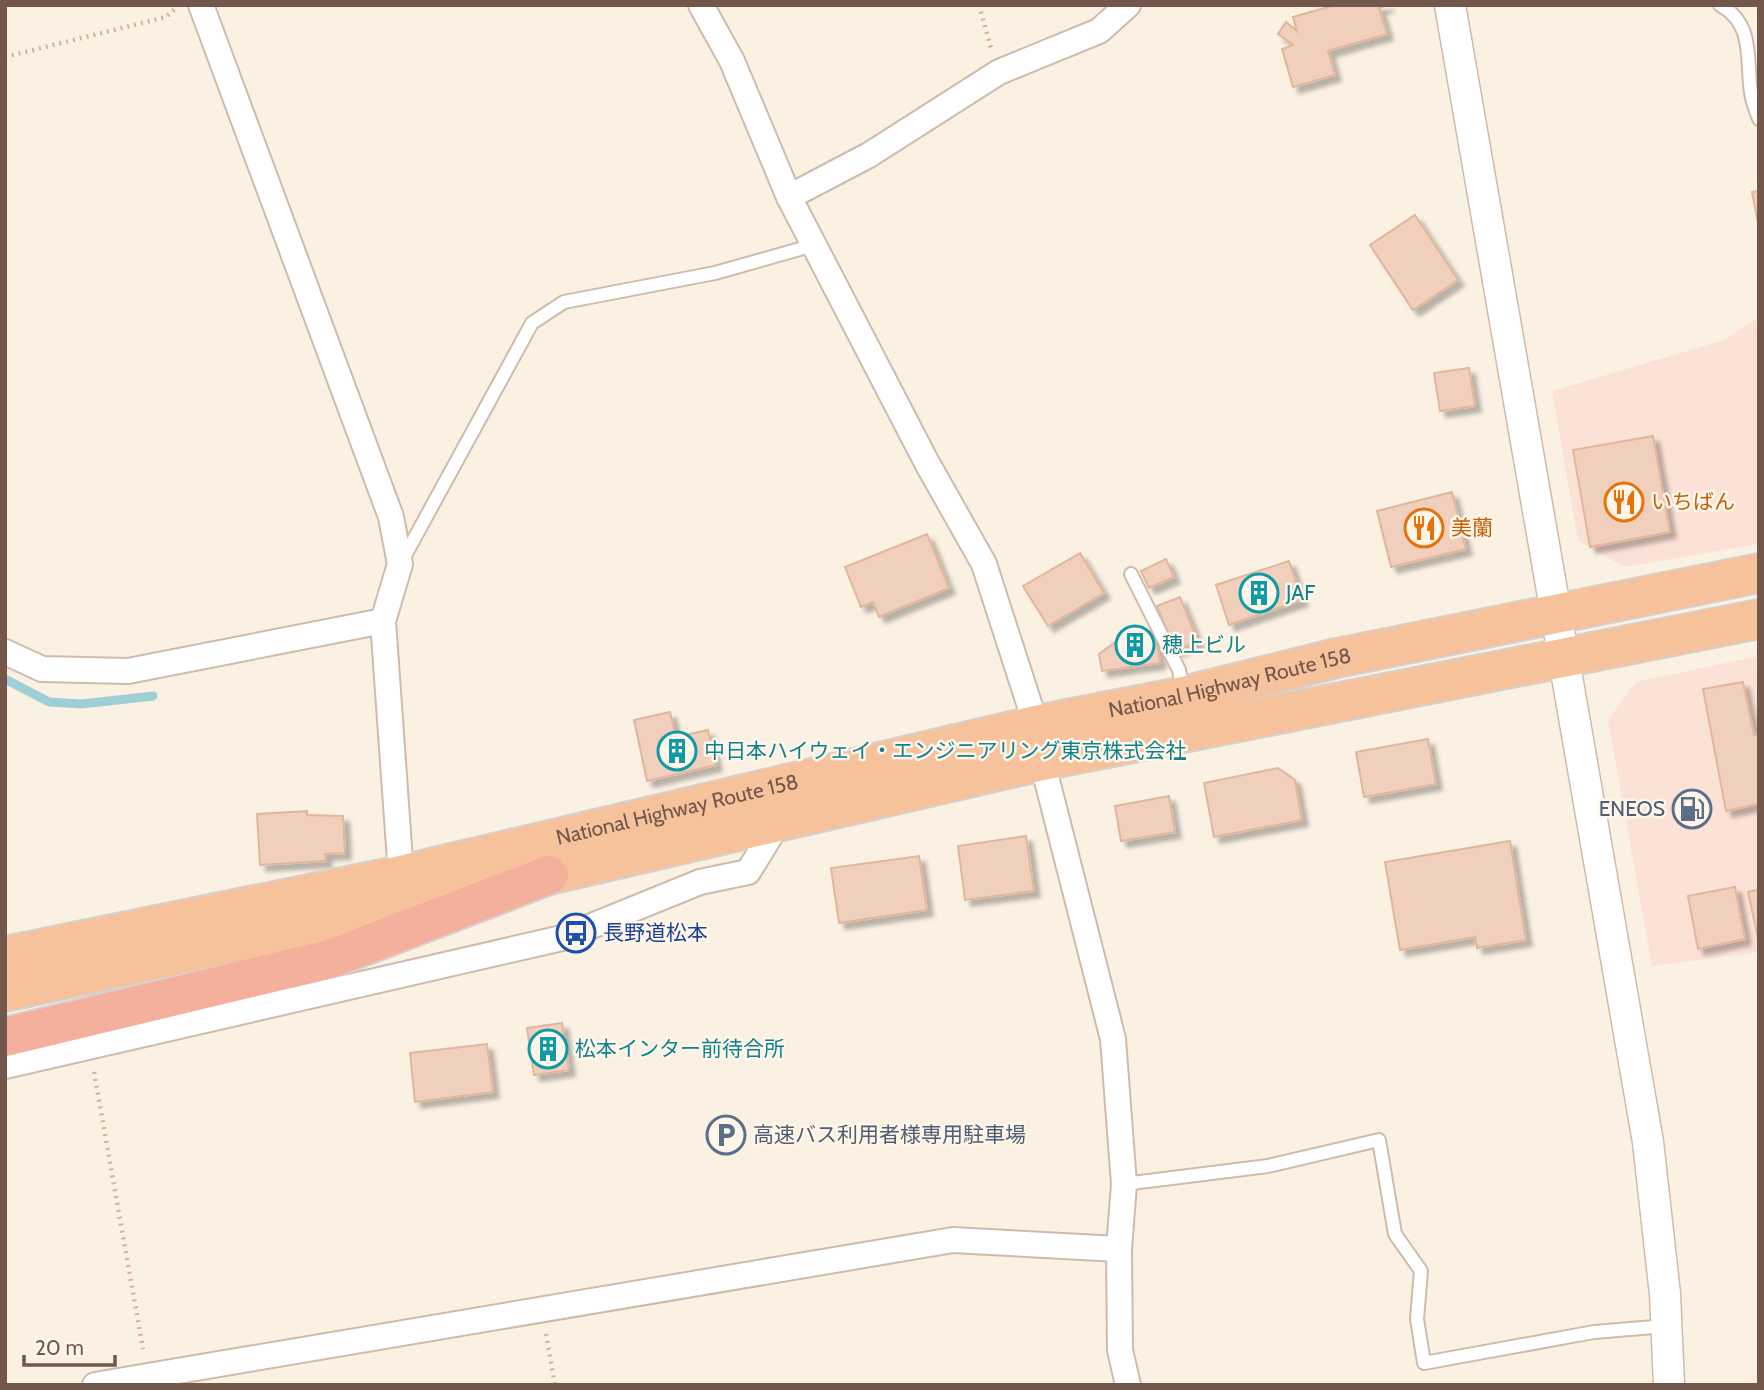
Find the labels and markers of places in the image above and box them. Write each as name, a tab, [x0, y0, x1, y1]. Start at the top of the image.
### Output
restaurant icon: いちばん	[1603, 481, 1645, 523]
place label: いちばん	[1651, 489, 1735, 514]
restaurant icon: 美蘭	[1403, 507, 1445, 549]
place label: 美蘭	[1451, 515, 1493, 540]
building icon: JAF	[1238, 572, 1280, 614]
place label: JAF	[1285, 580, 1315, 605]
building icon: 穂上ビル	[1114, 624, 1156, 666]
place label: 穂上ビル	[1162, 632, 1246, 657]
building icon: 中日本ハイウェイ・エンジニアリング東京株式会社	[656, 730, 698, 772]
place label: 中日本ハイウェイ・エンジニアリング東京株式会社	[704, 738, 1187, 763]
fuel station icon: ENEOS	[1671, 788, 1713, 830]
place label: ENEOS	[1599, 796, 1665, 821]
bus stop icon: 長野道松本	[555, 912, 597, 954]
place label: 長野道松本	[603, 920, 708, 945]
building icon: 松本インター前待合所	[527, 1028, 569, 1070]
place label: 松本インター前待合所	[575, 1036, 785, 1061]
parking icon: 高速バス利用者様専用駐車場	[705, 1114, 747, 1156]
place label: 高速バス利用者様専用駐車場	[753, 1122, 1026, 1147]

